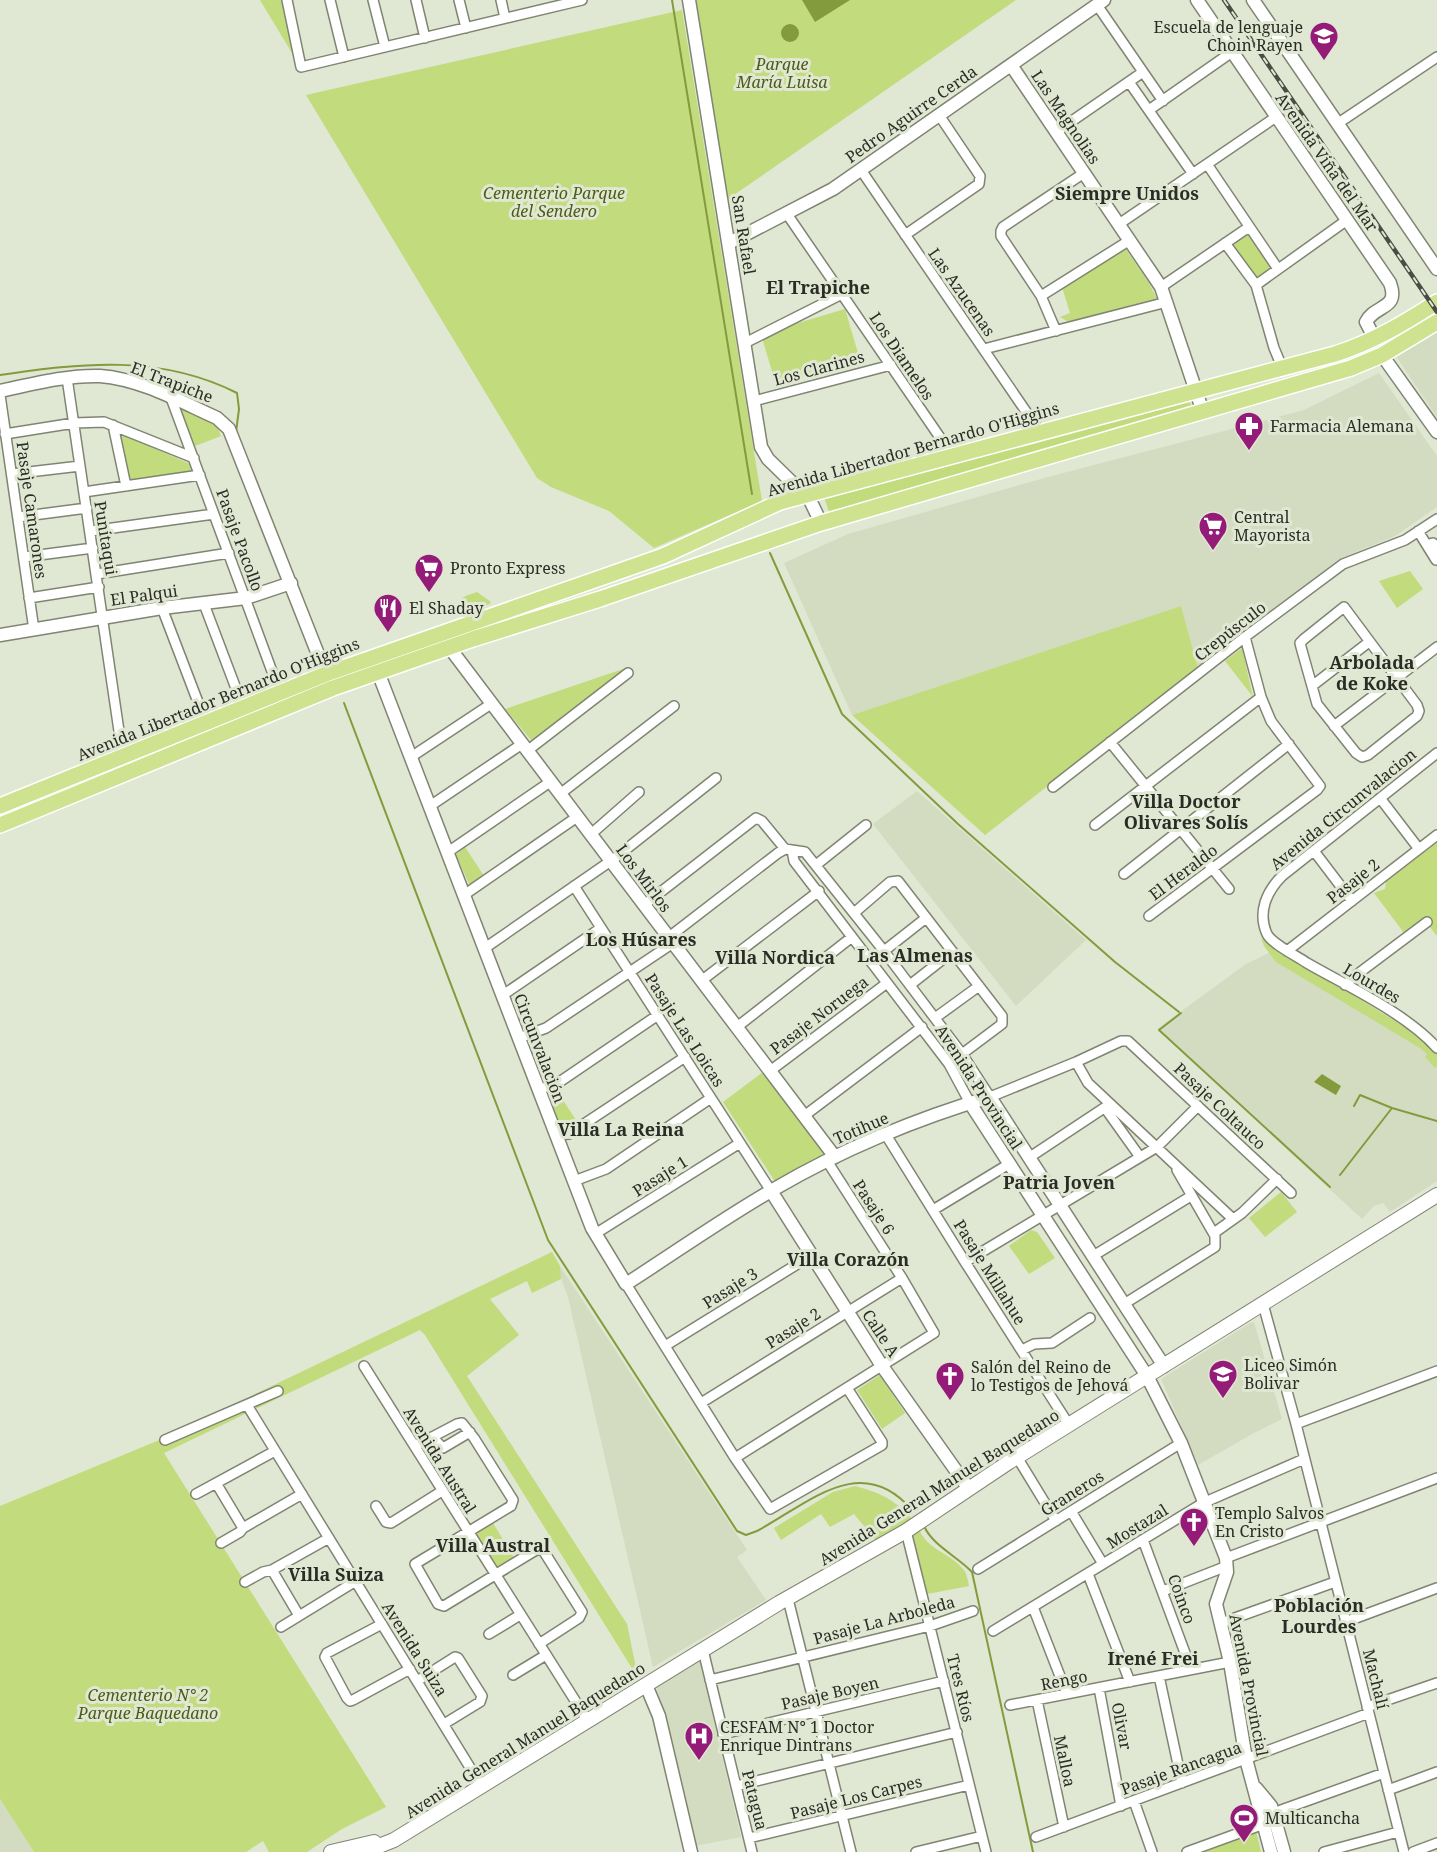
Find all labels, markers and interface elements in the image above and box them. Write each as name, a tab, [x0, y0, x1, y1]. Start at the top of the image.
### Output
place label: Escuela de lenguaje Choin Rayen	[1154, 16, 1303, 56]
school or university icon: Escuela de lenguaje Choin Rayen	[1308, 20, 1340, 62]
park label: Parque María Luisa	[735, 53, 828, 93]
street label: Pedro Aguirre Cerda	[841, 60, 981, 168]
street label: Las Magnolias	[1026, 66, 1106, 168]
street label: Avenida Viña del Mar	[1271, 88, 1384, 236]
district label: Siempre Unidos	[1055, 181, 1199, 205]
park label: Cementerio Parque del Sendero	[483, 182, 625, 222]
street label: San Rafael	[727, 194, 761, 276]
street label: Las Azucenas	[923, 244, 1001, 340]
district label: El Trapiche	[766, 275, 870, 299]
street label: Los Diamelos	[865, 308, 939, 404]
street label: Los Clarines	[771, 345, 867, 391]
street label: El Trapiche	[128, 356, 216, 408]
street label: Avenida Libertador Bernardo O'Higgins	[764, 397, 1062, 501]
pharmacy icon: Farmacia Alemana	[1233, 410, 1265, 452]
place label: Farmacia Alemana	[1270, 415, 1414, 437]
street label: Pasaje Camarones	[11, 440, 53, 580]
street label: Pasaje Pacollo	[211, 486, 269, 594]
street label: Punitaqui	[89, 499, 123, 577]
place label: Central Mayorista	[1234, 506, 1310, 546]
supermarket icon: Central Mayorista	[1197, 510, 1229, 552]
supermarket icon: Pronto Express	[413, 552, 445, 594]
place label: Pronto Express	[450, 557, 565, 579]
street label: El Palqui	[109, 579, 179, 611]
restaurant icon: El Shaday	[372, 592, 404, 634]
street label: Crepúsculo	[1190, 596, 1270, 666]
place label: El Shaday	[409, 597, 484, 619]
street label: Avenida Libertador Bernardo O'Higgins	[74, 632, 362, 766]
district label: Arbolada de Koke	[1329, 650, 1415, 695]
street label: Avenida Circunvalacion	[1265, 743, 1421, 875]
district label: Villa Doctor Olivares Solís	[1124, 789, 1249, 834]
street label: El Heraldo	[1144, 839, 1222, 905]
street label: Los Mirlos	[611, 840, 677, 916]
street label: Pasaje 2	[1322, 853, 1384, 909]
district label: Los Húsares	[586, 927, 697, 951]
district label: Las Almenas	[857, 943, 973, 967]
district label: Villa Nordica	[715, 945, 835, 969]
street label: Lourdes	[1339, 958, 1405, 1008]
street label: Pasaje Las Loicas	[640, 969, 730, 1091]
street label: Pasaje Noruega	[765, 971, 873, 1059]
street label: Circunvalación	[509, 990, 571, 1106]
street label: Avenida Provincial	[930, 1020, 1028, 1154]
street label: Pasaje Coltauco	[1169, 1058, 1271, 1154]
street label: Totihue	[830, 1107, 892, 1149]
district label: Villa La Reina	[558, 1117, 684, 1141]
street label: Pasaje 1	[628, 1150, 692, 1202]
district label: Patria Joven	[1003, 1170, 1115, 1194]
street label: Pasaje 6	[848, 1175, 900, 1239]
street label: Pasaje Millahue	[949, 1215, 1031, 1329]
district label: Villa Corazón	[787, 1247, 909, 1271]
street label: Pasaje 3	[698, 1262, 762, 1314]
street label: Pasaje 2	[761, 1302, 825, 1354]
street label: Calle A	[857, 1305, 905, 1362]
place label: Liceo Simón Bolivar	[1244, 1354, 1337, 1394]
place label: Salón del Reino de lo Testigos de Jehová	[971, 1356, 1129, 1396]
school or university icon: Liceo Simón Bolivar	[1207, 1358, 1239, 1400]
church icon: Salón del Reino de lo Testigos de Jehová	[934, 1360, 966, 1402]
street label: Avenida Austral	[398, 1403, 482, 1517]
street label: Avenida General Manuel Baquedano	[815, 1404, 1063, 1570]
street label: Graneros	[1036, 1465, 1108, 1521]
street label: Mostazal	[1102, 1499, 1172, 1553]
place label: Templo Salvos En Cristo	[1215, 1502, 1324, 1542]
church icon: Templo Salvos En Cristo	[1178, 1506, 1210, 1548]
district label: Villa Austral	[436, 1533, 551, 1557]
district label: Villa Suiza	[288, 1562, 384, 1586]
street label: Coinco	[1163, 1571, 1201, 1627]
street label: Pasaje La Arboleda	[811, 1591, 957, 1649]
district label: Población Lourdes	[1274, 1593, 1364, 1638]
street label: Avenida Suiza	[377, 1597, 453, 1701]
street label: Avenida Provincial	[1224, 1612, 1274, 1758]
district label: Irené Frei	[1107, 1646, 1199, 1670]
street label: Machalí	[1358, 1647, 1394, 1711]
street label: Tres Ríos	[942, 1652, 980, 1724]
street label: Avenida General Manuel Baquedano	[401, 1657, 649, 1823]
street label: Rengo	[1039, 1665, 1089, 1695]
street label: Pasaje Boyen	[779, 1671, 881, 1715]
park label: Cementerio N° 2 Parque Baquedano	[77, 1684, 218, 1724]
street label: Olivar	[1107, 1700, 1137, 1752]
place label: CESFAM N° 1 Doctor Enrique Dintrans	[720, 1716, 875, 1756]
hospital icon: CESFAM N° 1 Doctor Enrique Dintrans	[683, 1720, 715, 1762]
street label: Malloa	[1049, 1733, 1081, 1789]
street label: Pasaje Rancagua	[1118, 1736, 1244, 1800]
street label: Patagua	[737, 1768, 773, 1832]
street label: Pasaje Los Carpes	[788, 1770, 924, 1824]
sports icon: Multicancha	[1228, 1802, 1260, 1844]
place label: Multicancha	[1265, 1807, 1360, 1829]

